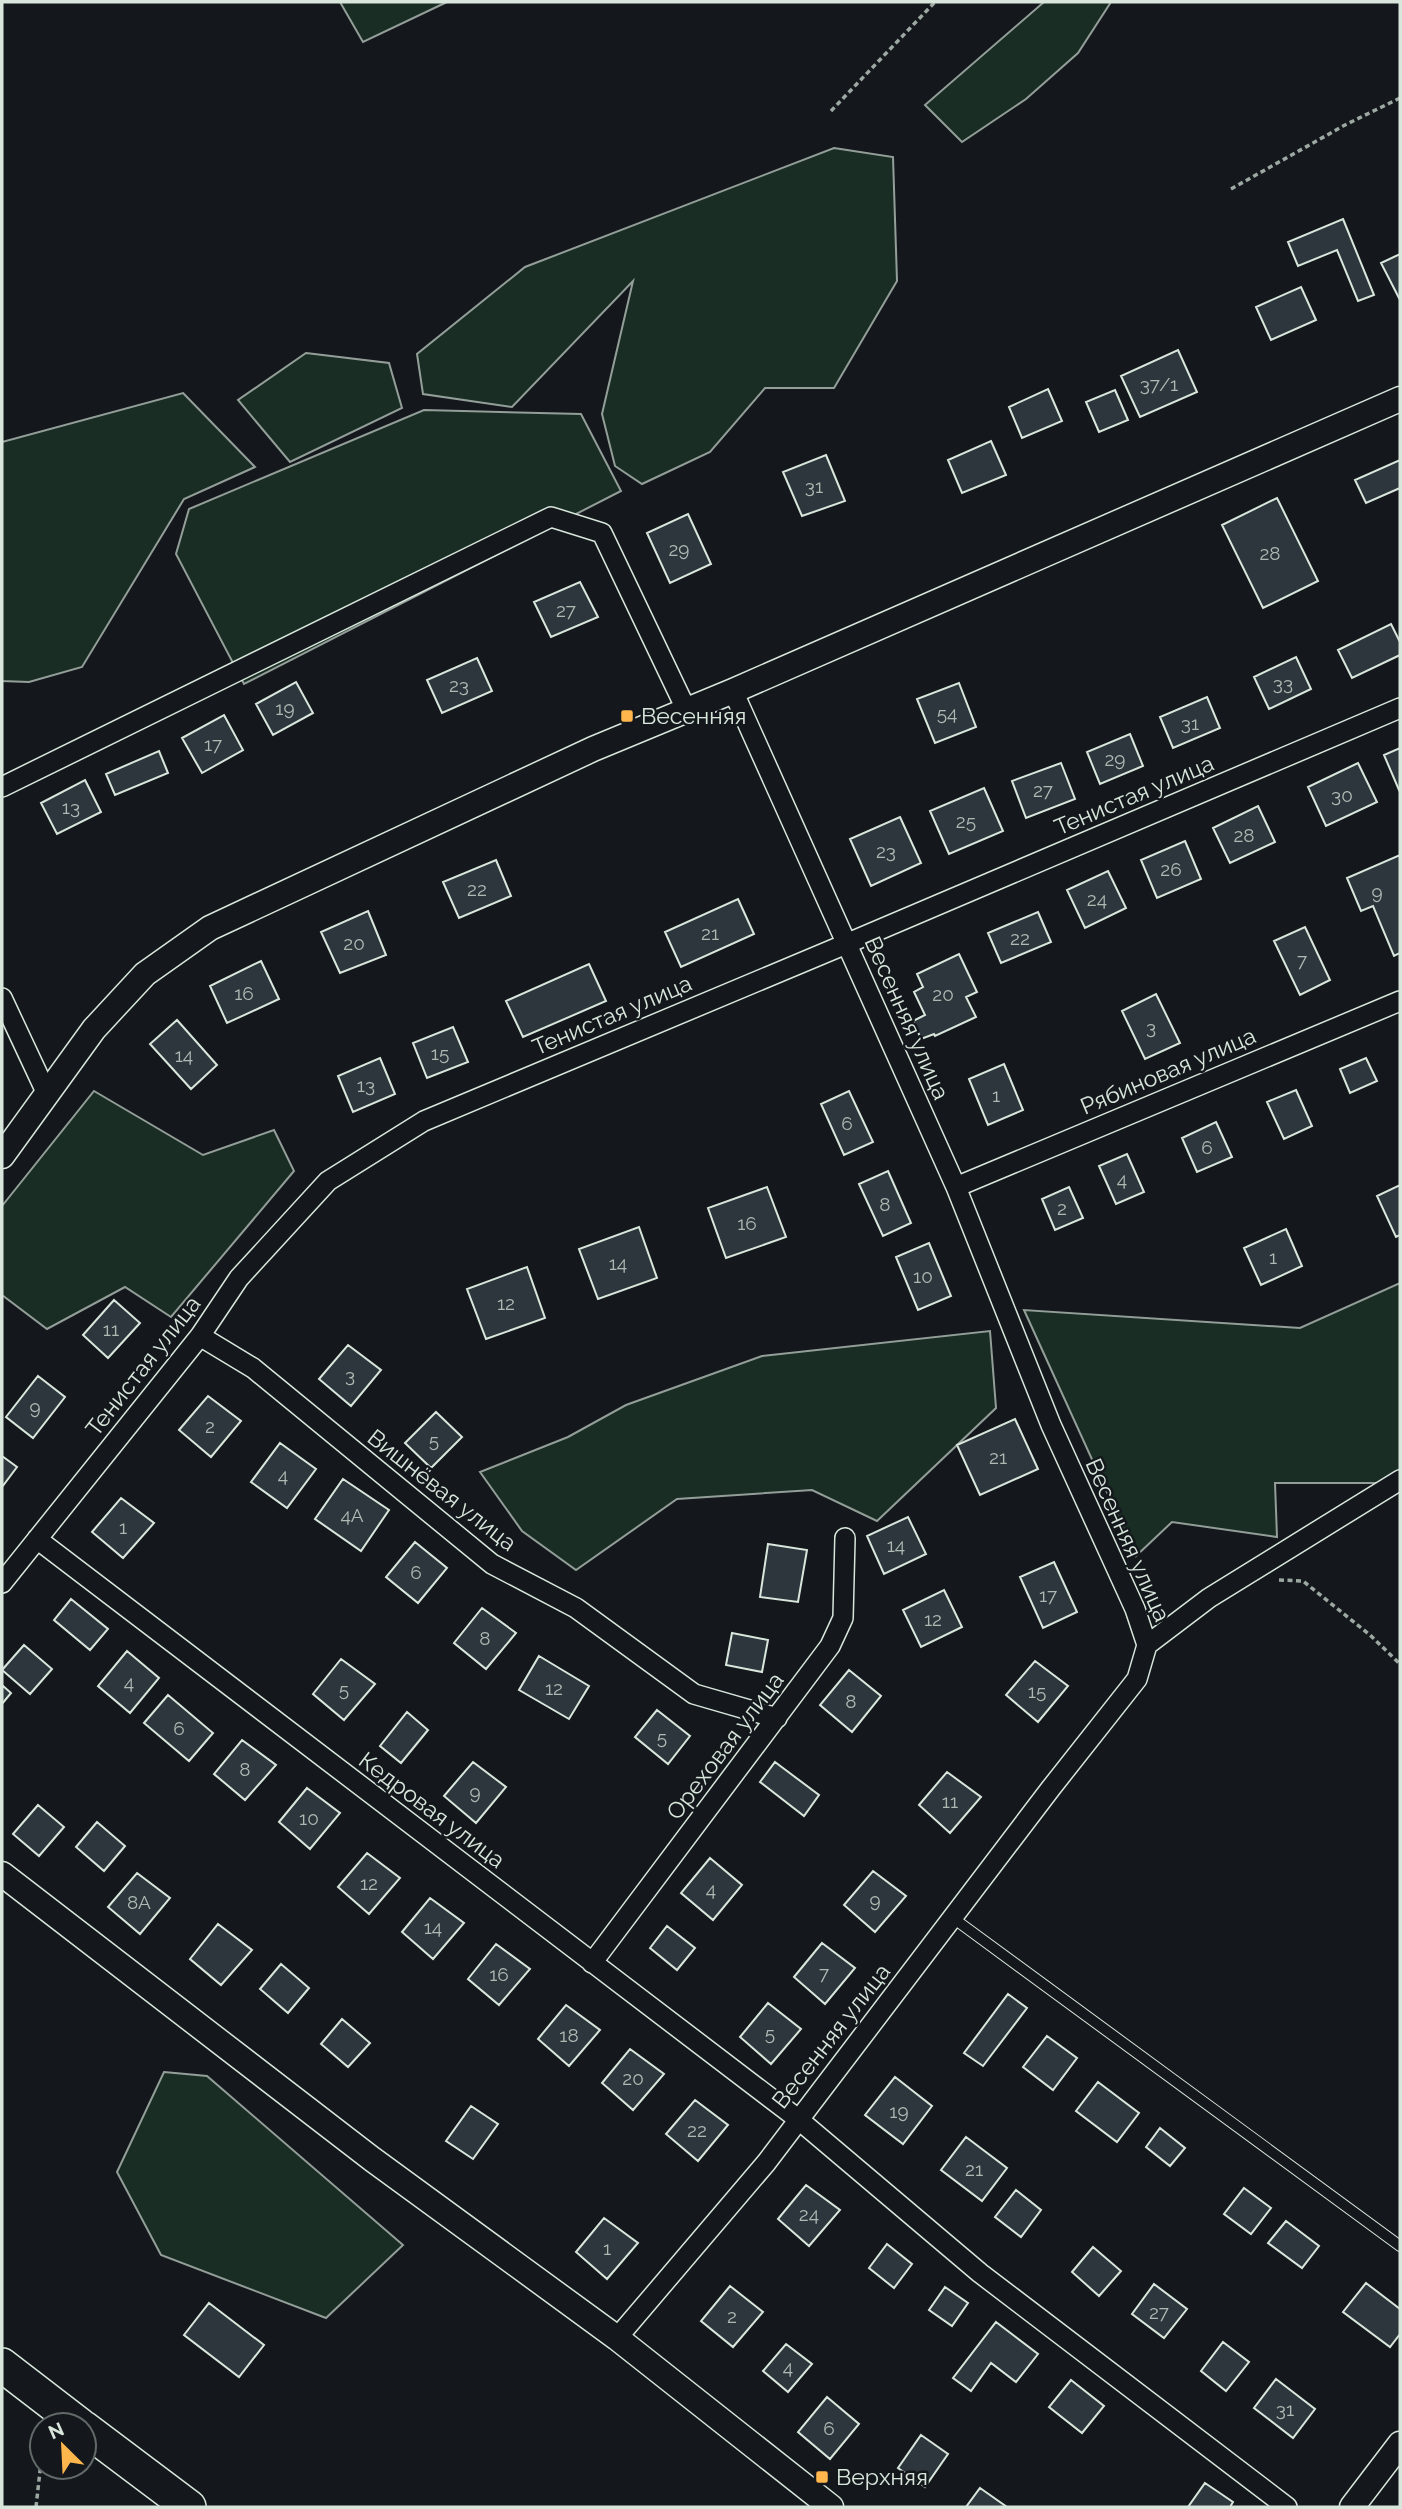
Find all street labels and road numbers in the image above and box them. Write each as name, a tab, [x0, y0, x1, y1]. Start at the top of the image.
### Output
street label: Тенистая улица	[1050, 749, 1217, 840]
street label: Весенняя улица	[859, 932, 956, 1104]
street label: Тенистая улица	[528, 969, 695, 1060]
street label: Рябиновая улица	[1076, 1021, 1260, 1120]
street label: Тенистая улица	[80, 1290, 206, 1441]
street label: Вишнёвая улица	[363, 1423, 522, 1556]
street label: Весенняя улица	[1080, 1454, 1177, 1626]
street label: Ореховая улица	[660, 1667, 789, 1825]
street label: Кедровая улица	[354, 1746, 511, 1873]
street label: Весенняя улица	[766, 1958, 895, 2113]

